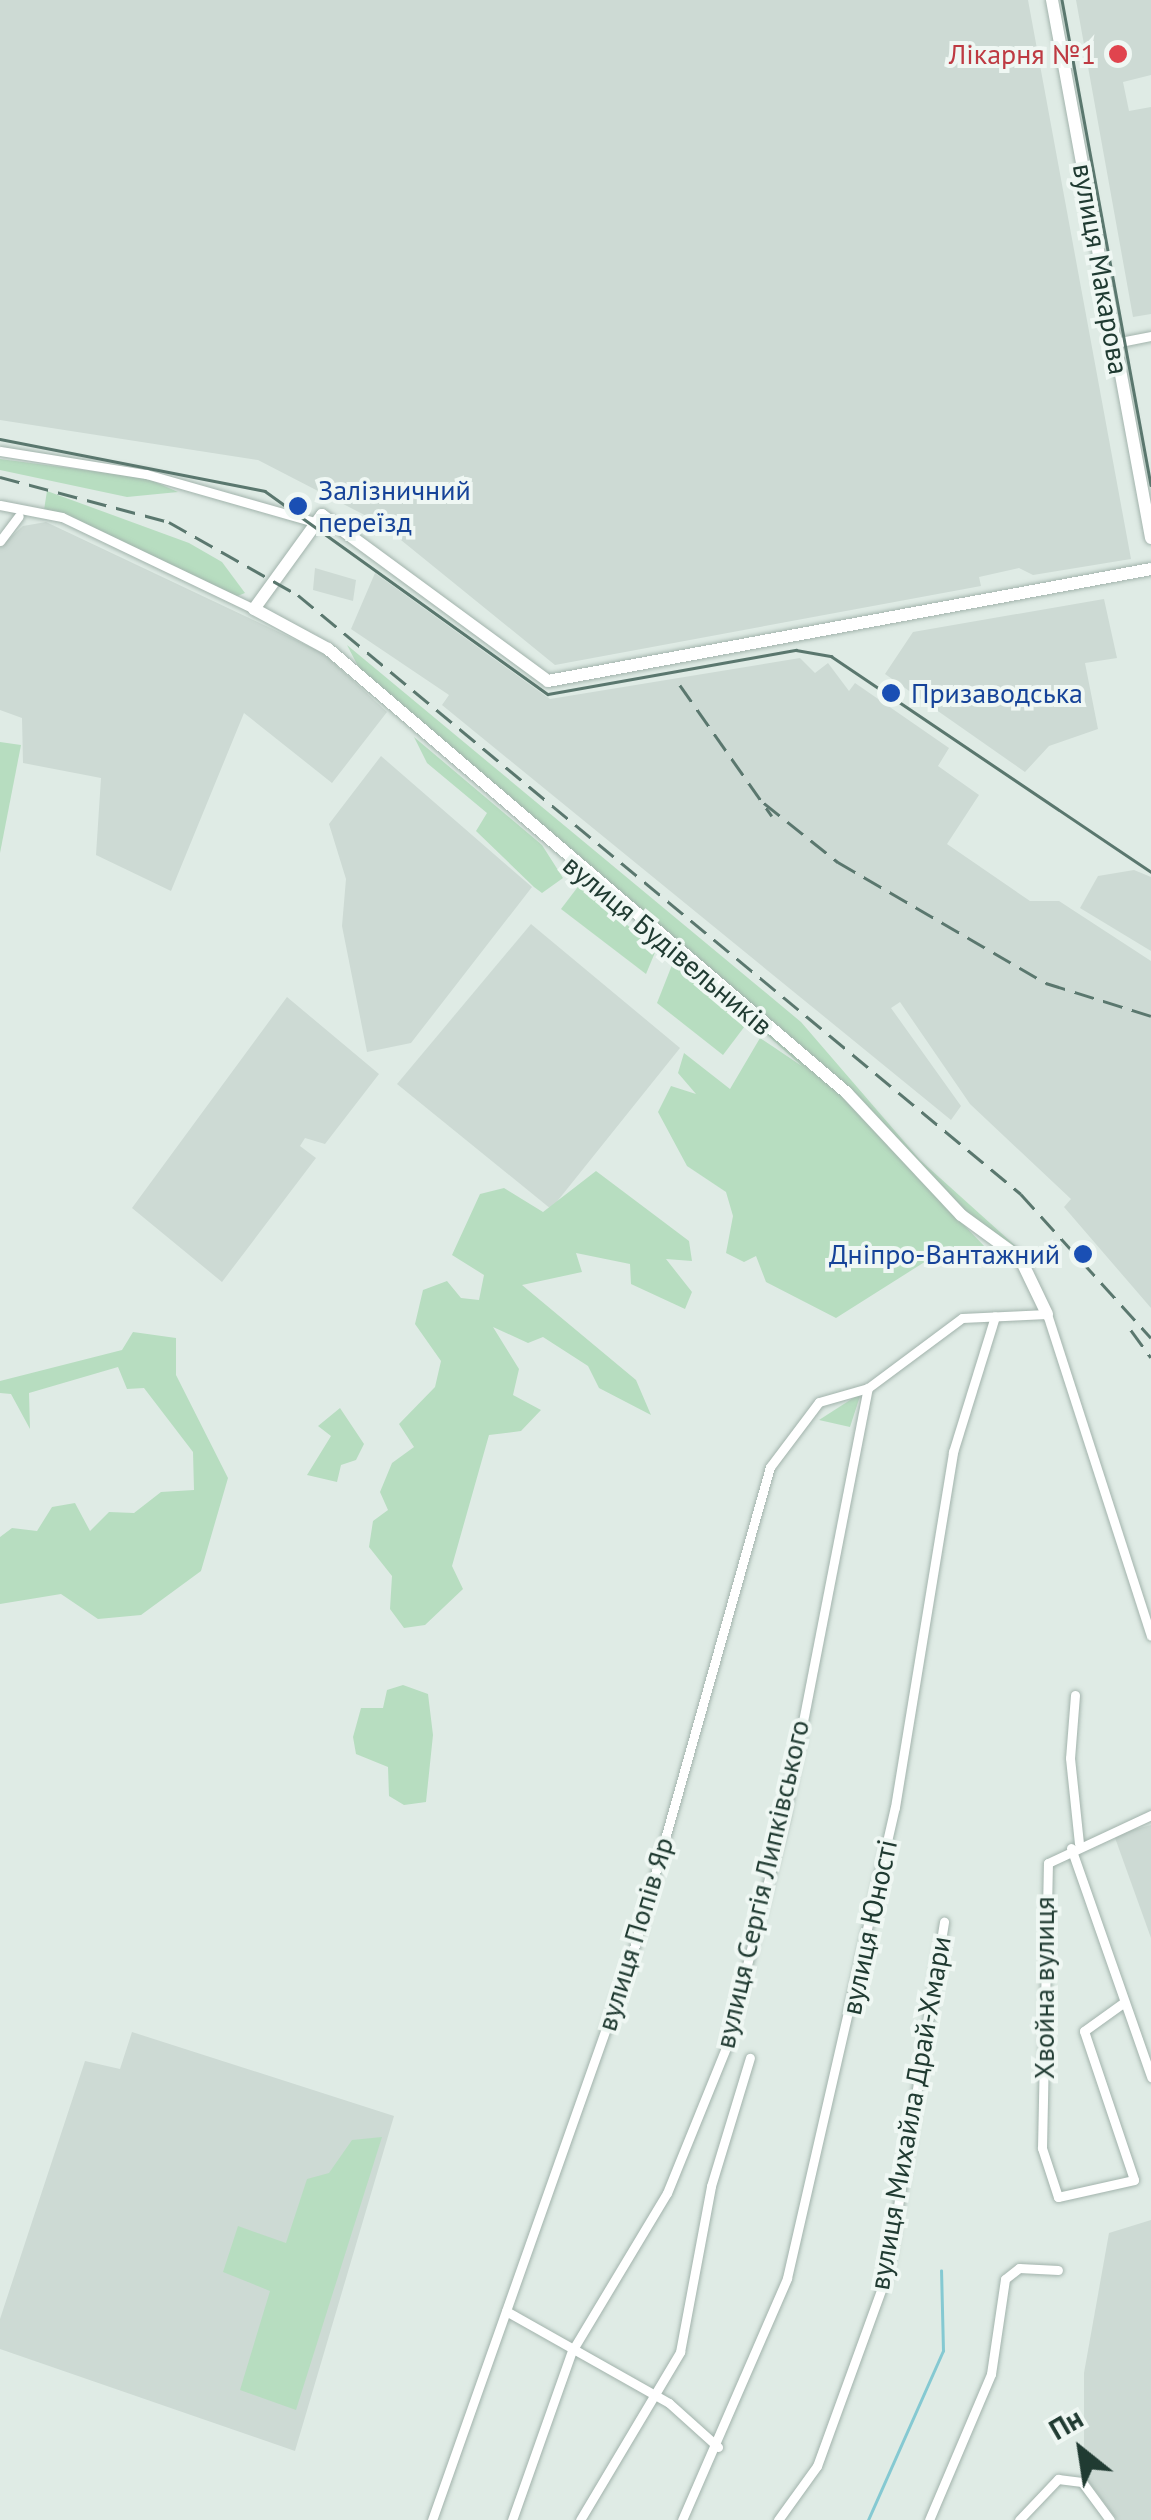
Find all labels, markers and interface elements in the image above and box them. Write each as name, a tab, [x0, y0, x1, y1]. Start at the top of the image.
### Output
place label: Лікарня №1	[949, 37, 1096, 71]
marker: Лікарня №1	[1105, 41, 1131, 67]
street label: вулиця Макарова	[1066, 161, 1136, 377]
place label: Залізничний переїзд	[318, 473, 471, 539]
marker: Залізничний переїзд	[287, 495, 309, 517]
place label: Призаводська	[911, 676, 1083, 710]
marker: Призаводська	[880, 682, 902, 704]
street label: вулиця Будівельників	[557, 848, 779, 1042]
place label: Дніпро-Вантажний	[829, 1237, 1060, 1271]
marker: Дніпро-Вантажний	[1070, 1241, 1096, 1267]
street label: вулиця Сергія Липківського	[708, 1716, 816, 2052]
street label: вулиця Попів Яр	[590, 1833, 680, 2035]
street label: вулиця Юності	[834, 1836, 904, 2018]
street label: Хвойна вулиця	[1027, 1897, 1061, 2079]
street label: вулиця Михайла Драй-Хмари	[862, 1933, 958, 2293]
text: Пн	[1042, 2399, 1089, 2448]
north arrow	[1031, 2400, 1131, 2500]

